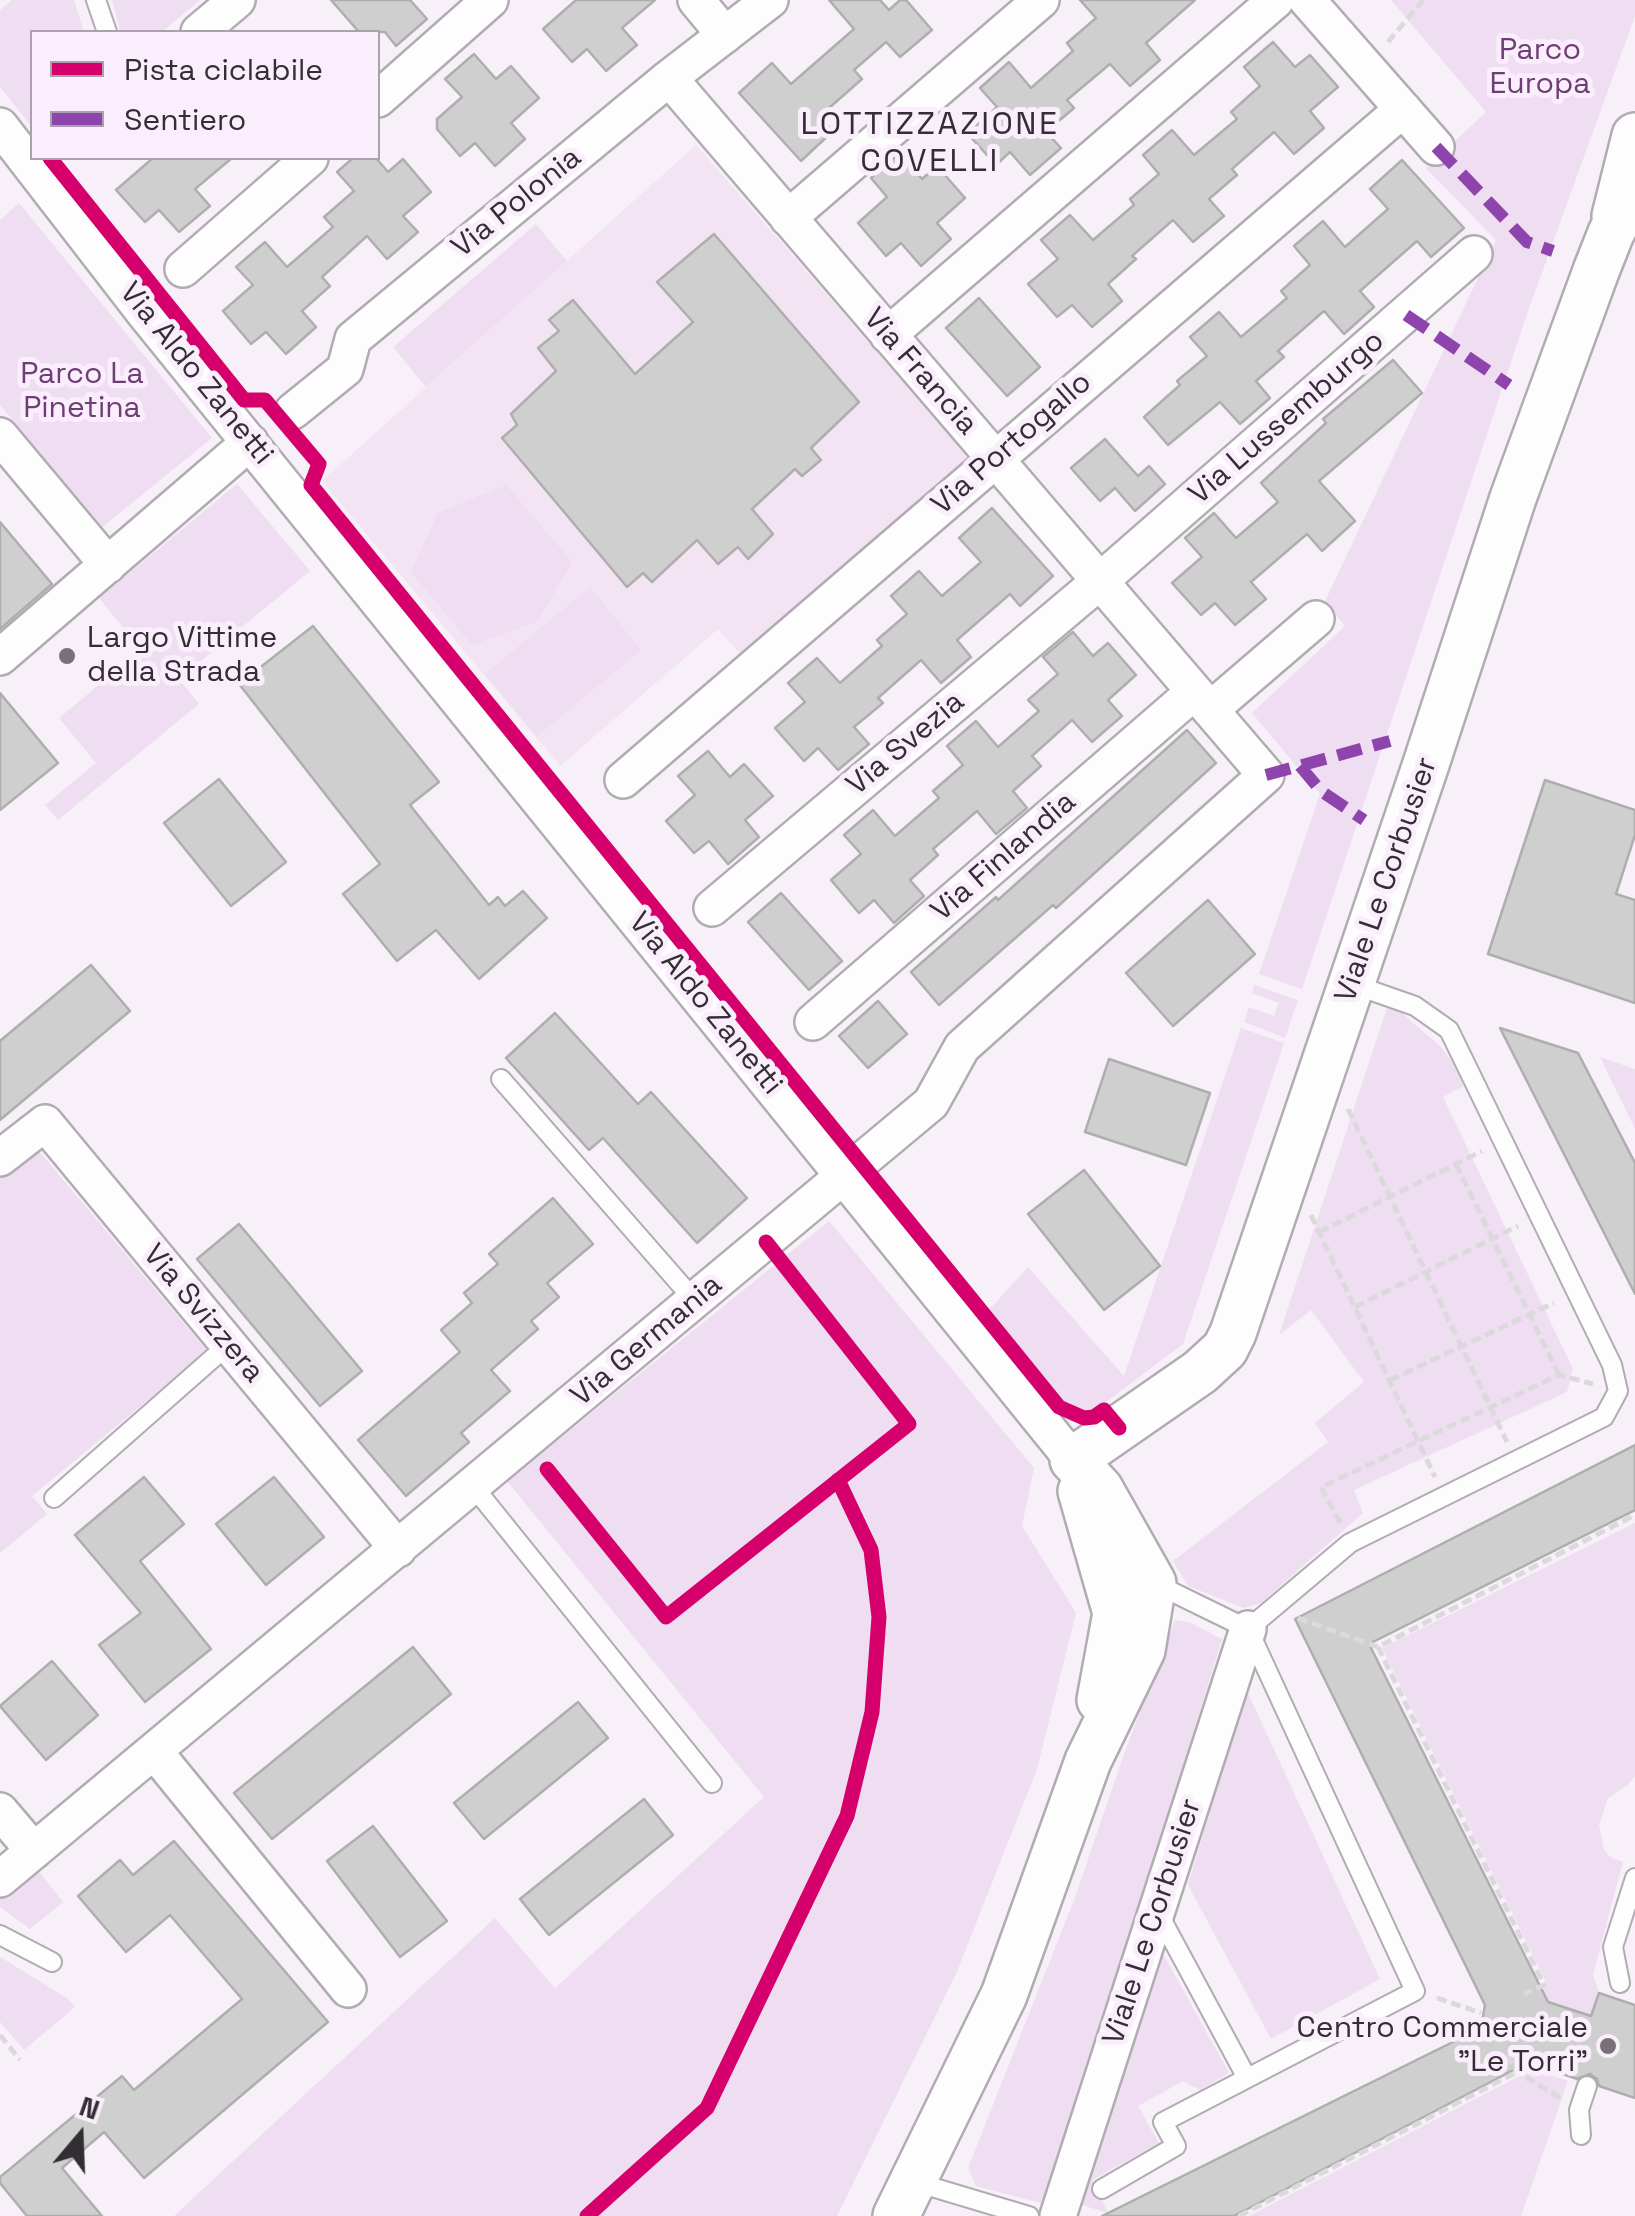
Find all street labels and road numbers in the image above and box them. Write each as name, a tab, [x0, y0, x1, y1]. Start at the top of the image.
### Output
street label: Via Polonia	[445, 140, 589, 266]
street label: Via Aldo Zanetti	[111, 276, 281, 472]
street label: Via Francia	[855, 301, 985, 443]
street label: Via Lussemburgo	[1182, 323, 1392, 513]
street label: Via Portogallo	[925, 365, 1099, 523]
street label: Via Svezia	[840, 684, 972, 804]
street label: Viale Le Corbusier	[1328, 753, 1446, 1007]
street label: Via Finlandia	[924, 784, 1084, 930]
street label: Via Aldo Zanetti	[620, 906, 790, 1102]
street label: Via Svizzera	[135, 1238, 271, 1390]
street label: Via Germania	[564, 1267, 730, 1415]
street label: Viale Le Corbusier	[1096, 1794, 1210, 2050]

